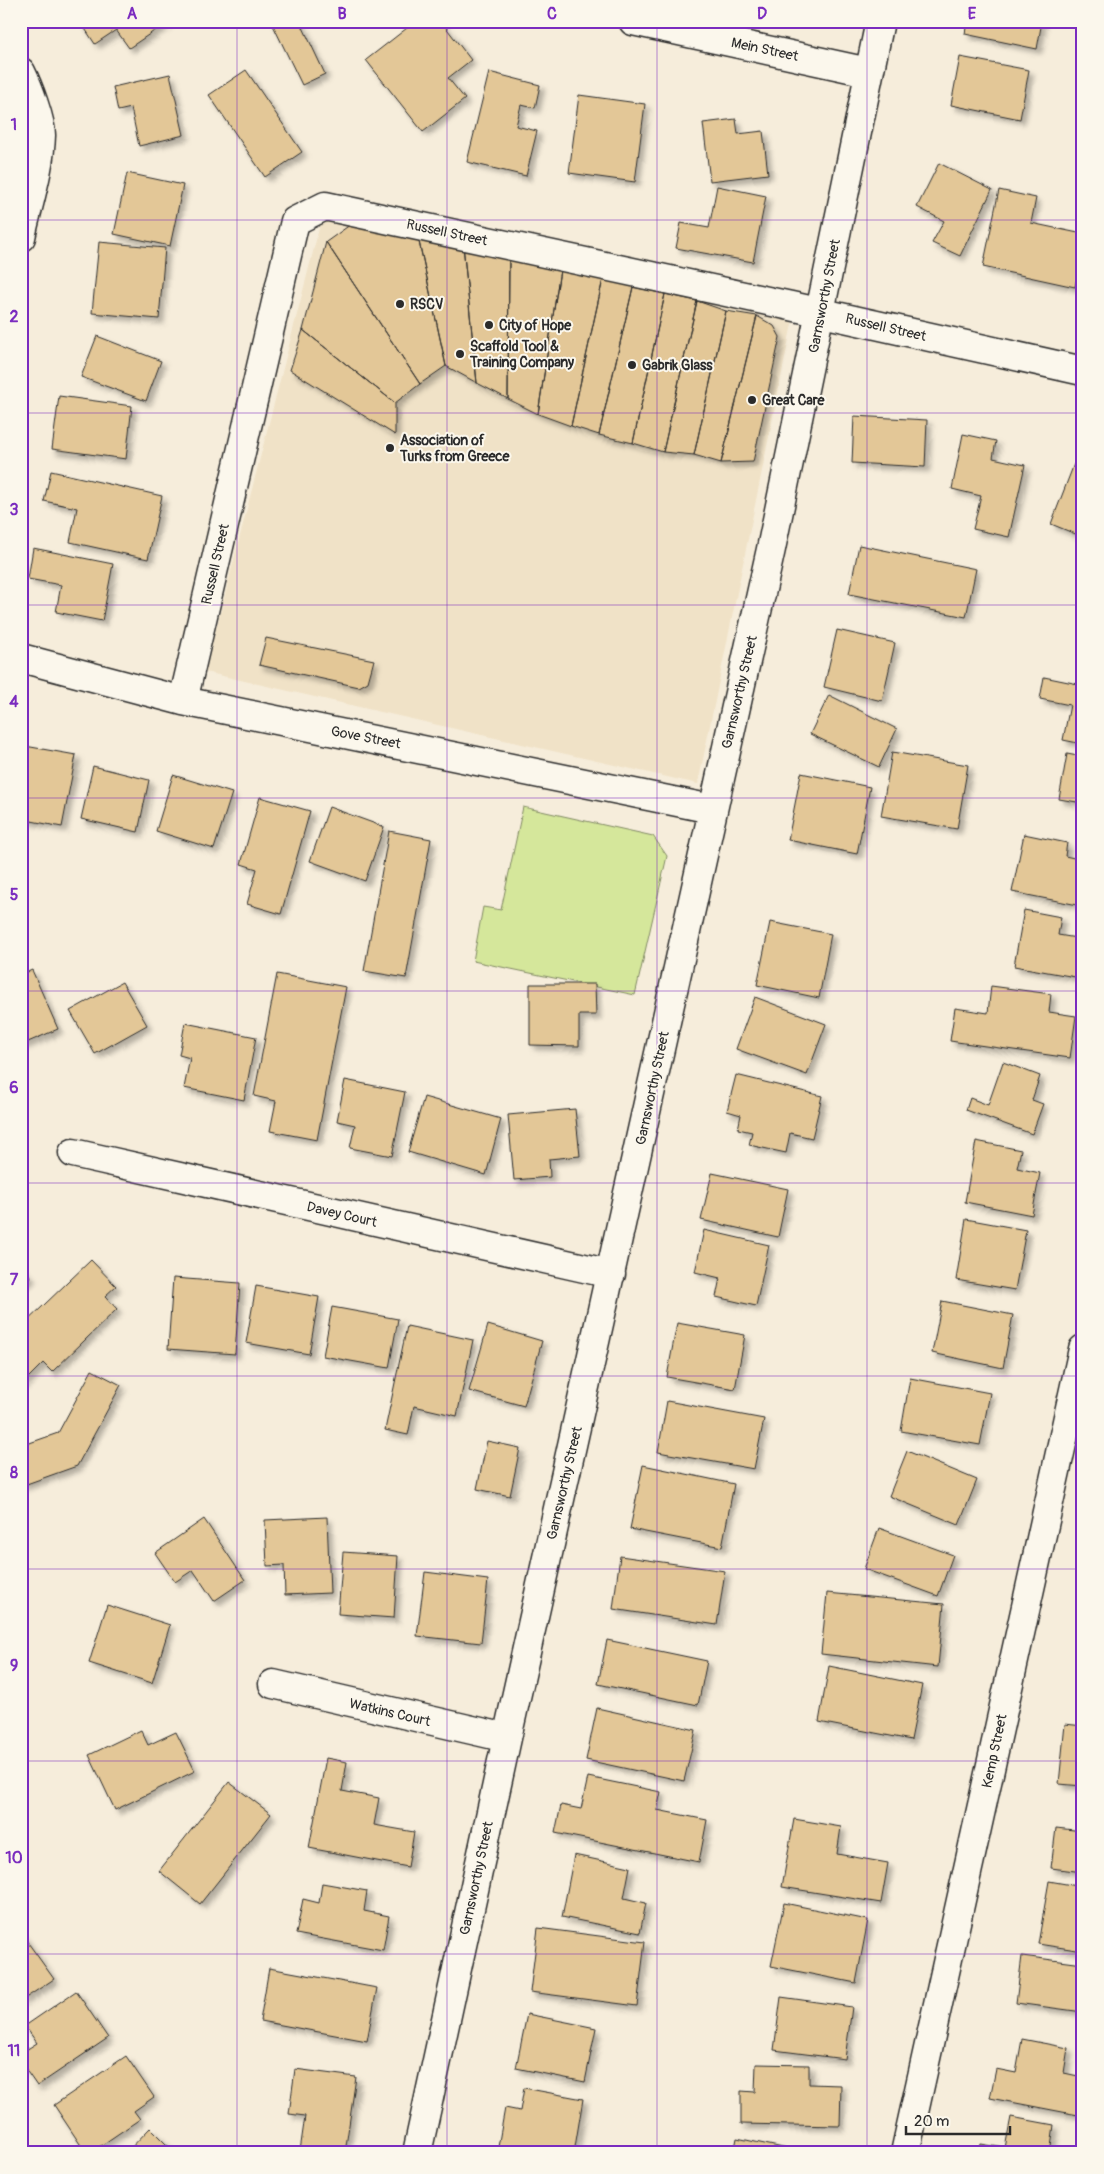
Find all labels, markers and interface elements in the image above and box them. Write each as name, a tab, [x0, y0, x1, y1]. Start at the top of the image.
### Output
text: A	[127, 4, 138, 24]
text: B	[337, 4, 347, 24]
text: C	[547, 4, 557, 24]
text: D	[757, 4, 767, 24]
text: E	[968, 4, 977, 24]
street label: Mein Street	[730, 34, 800, 65]
text: 1	[11, 115, 17, 135]
street label: Russell Street	[405, 216, 489, 249]
street label: Garnsworthy Street	[805, 237, 844, 355]
place label: RSCV	[410, 296, 443, 313]
marker: RSCV	[394, 298, 406, 310]
text: 2	[10, 307, 19, 327]
street label: Russell Street	[844, 310, 928, 345]
place label: City of Hope	[499, 317, 572, 334]
marker: City of Hope	[483, 319, 495, 331]
place label: Scaffold Tool & Training Company	[469, 338, 574, 371]
marker: Scaffold Tool & Training Company	[454, 348, 466, 360]
place label: Gabrik Glass	[642, 357, 713, 374]
marker: Gabrik Glass	[626, 359, 638, 371]
place label: Great Care	[762, 392, 826, 409]
marker: Great Care	[746, 394, 758, 406]
place label: Association of Turks from Greece	[399, 432, 510, 465]
marker: Association of Turks from Greece	[384, 442, 396, 454]
text: 3	[10, 500, 19, 520]
street label: Russell Street	[198, 522, 233, 606]
street label: Garnsworthy Street	[718, 633, 761, 750]
text: 4	[9, 692, 19, 712]
street label: Gove Street	[329, 722, 403, 753]
text: 5	[10, 885, 19, 905]
street label: Garnsworthy Street	[632, 1029, 673, 1147]
text: 6	[9, 1078, 19, 1098]
street label: Davey Court	[305, 1198, 379, 1231]
text: 7	[10, 1270, 19, 1290]
street label: Garnsworthy Street	[543, 1424, 586, 1541]
text: 8	[10, 1463, 18, 1483]
text: 9	[10, 1656, 18, 1676]
street label: Watkins Court	[348, 1695, 432, 1730]
street label: Kemp Street	[978, 1712, 1011, 1790]
street label: Garnsworthy Street	[456, 1819, 497, 1937]
text: 10	[5, 1848, 23, 1868]
text: 11	[8, 2041, 20, 2061]
scale bar	[906, 2104, 1010, 2136]
text: 20 m	[914, 2112, 949, 2131]

